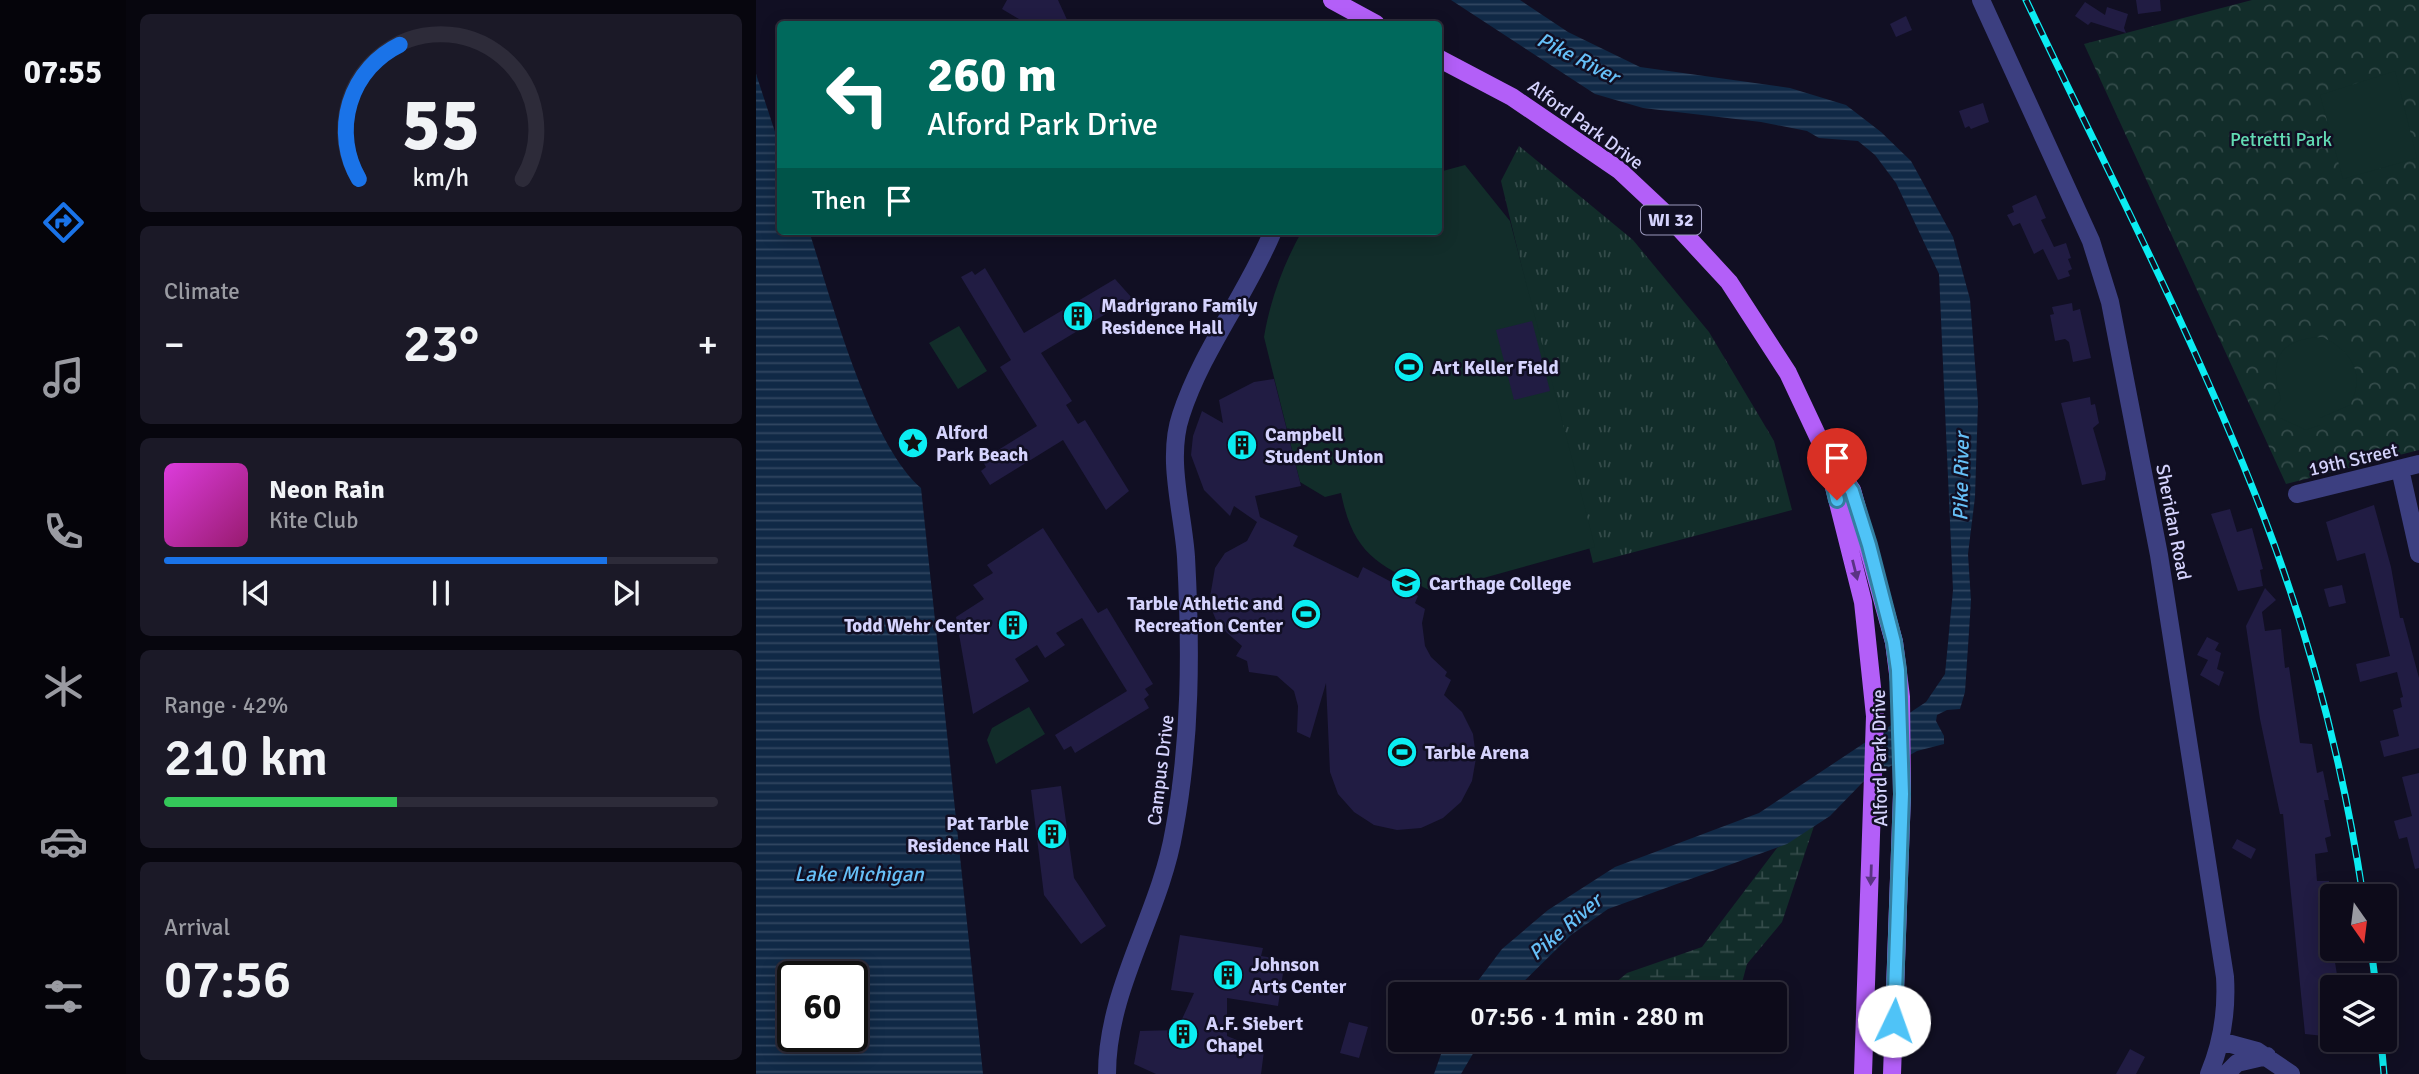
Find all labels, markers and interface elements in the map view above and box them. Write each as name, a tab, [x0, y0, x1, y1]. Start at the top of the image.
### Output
water label: Pike River	[1533, 26, 1626, 91]
text: 260 m	[927, 45, 1057, 105]
icon: left	[812, 49, 903, 140]
text: 07:55	[24, 53, 102, 92]
street label: Alford Park Drive	[1523, 75, 1648, 175]
text: 55	[402, 81, 480, 170]
text: Alford Park Drive	[927, 105, 1158, 144]
park label: Petretti Park	[2230, 128, 2332, 152]
text: km/h	[413, 162, 469, 193]
icon: arrive	[880, 182, 918, 220]
text: Then	[812, 185, 866, 217]
icon: directions	[39, 198, 88, 247]
road number: WI 32	[1641, 205, 1701, 234]
text: Climate	[164, 277, 240, 306]
place label: Madrigrano Family Residence Hall	[1101, 294, 1258, 340]
building icon: Madrigrano Family Residence Hall	[1061, 299, 1095, 333]
text: 23°	[403, 312, 479, 376]
text: −	[164, 321, 185, 368]
text: +	[697, 321, 718, 368]
sports icon: Art Keller Field	[1392, 350, 1426, 384]
icon: music	[39, 353, 88, 402]
place label: Art Keller Field	[1432, 356, 1559, 380]
place label: Alford Park Beach	[936, 421, 1028, 467]
place label: Campbell Student Union	[1265, 423, 1384, 469]
place icon: Alford Park Beach	[896, 426, 930, 460]
building icon: Campbell Student Union	[1225, 428, 1259, 462]
pin	[1807, 428, 1867, 500]
water label: Pike River	[1947, 429, 1975, 521]
street label: 19th Street	[2306, 438, 2401, 482]
icon: arrive	[1818, 439, 1856, 477]
street label: Sheridan Road	[2150, 462, 2196, 582]
text: Neon Rain	[269, 474, 385, 506]
text: Kite Club	[269, 506, 358, 535]
icon: phone	[39, 507, 88, 556]
one-way arrow	[1850, 559, 1861, 581]
school or university icon: Carthage College	[1389, 566, 1423, 600]
place label: Carthage College	[1429, 572, 1571, 596]
icon: previous	[237, 574, 275, 612]
icon: pause	[422, 574, 460, 612]
icon: next	[607, 574, 645, 612]
place label: Tarble Athletic and Recreation Center	[1127, 592, 1283, 638]
sports icon: Tarble Athletic and Recreation Center	[1289, 597, 1323, 631]
building icon: Todd Wehr Center	[996, 608, 1030, 642]
place label: Todd Wehr Center	[844, 614, 990, 638]
icon: climate	[39, 662, 88, 711]
street label: Alford Park Drive	[1867, 689, 1893, 827]
text: Range · 42%	[164, 691, 288, 720]
street label: Campus Drive	[1142, 713, 1180, 827]
text: 210 km	[164, 726, 328, 790]
sports icon: Tarble Arena	[1385, 735, 1419, 769]
place label: Tarble Arena	[1425, 741, 1529, 765]
place label: Pat Tarble Residence Hall	[907, 812, 1029, 858]
icon: car	[39, 817, 88, 866]
building icon: Pat Tarble Residence Hall	[1035, 817, 1069, 851]
water label: Lake Michigan	[794, 861, 924, 887]
one-way arrow	[1866, 864, 1877, 886]
north arrow	[2320, 884, 2398, 961]
map controls	[2320, 884, 2397, 1052]
water label: Pike River	[1523, 886, 1609, 966]
text: Arrival	[164, 913, 230, 942]
text: 07:56	[164, 948, 291, 1012]
place label: Johnson Arts Center	[1251, 953, 1347, 999]
building icon: Johnson Arts Center	[1211, 958, 1245, 992]
speed limit sign: 60	[777, 961, 868, 1052]
icon: filters	[39, 972, 88, 1021]
button: layers	[2320, 975, 2397, 1052]
position arrow	[1857, 984, 1931, 1058]
text: 07:56 · 1 min · 280 m	[1471, 1001, 1704, 1033]
place label: A.F. Siebert Chapel	[1206, 1012, 1303, 1058]
building icon: A.F. Siebert Chapel	[1166, 1017, 1200, 1051]

